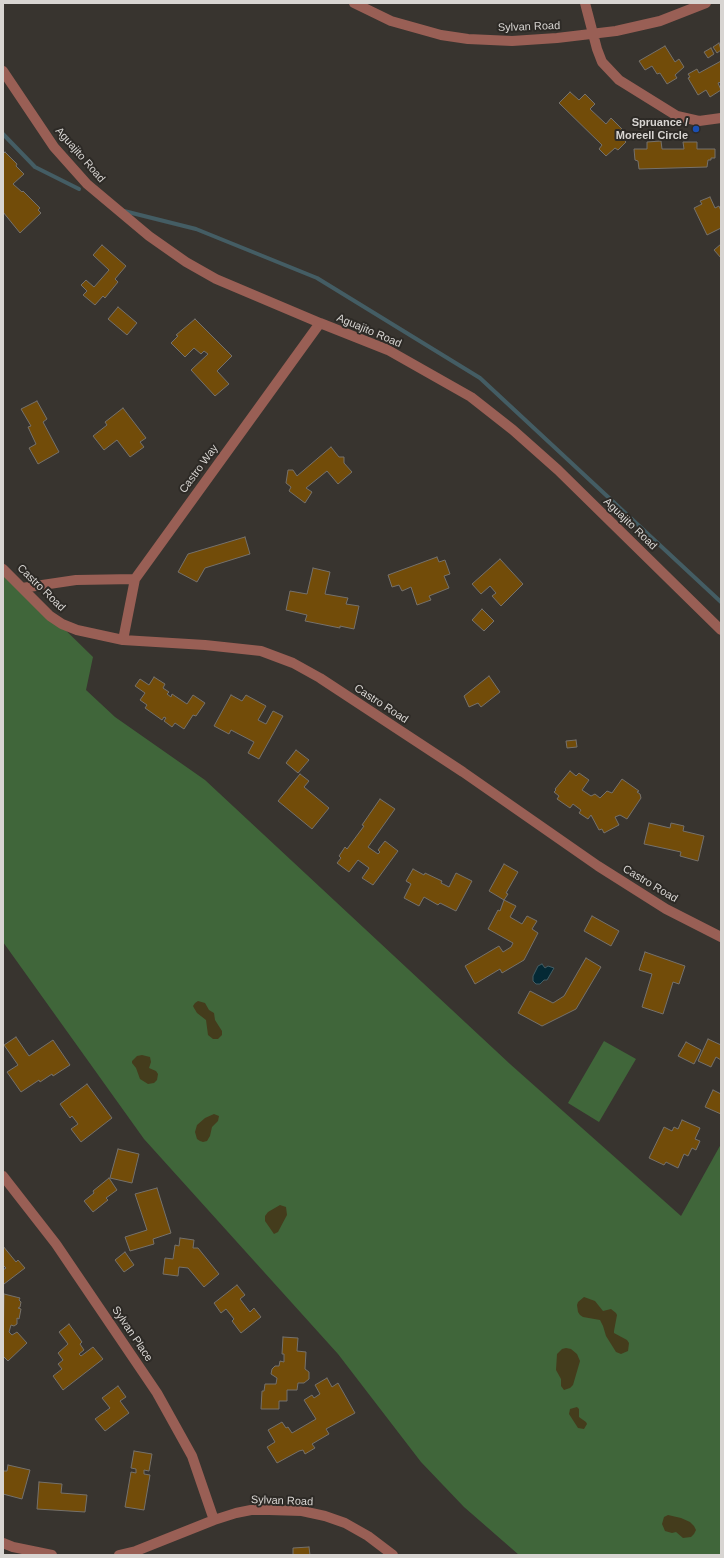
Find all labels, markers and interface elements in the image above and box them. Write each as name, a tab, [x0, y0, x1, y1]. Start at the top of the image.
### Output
street label: Sylvan Road	[498, 19, 560, 35]
place label: Spruance / Moreell Circle	[616, 116, 688, 142]
marker: Spruance / Moreell Circle	[691, 124, 701, 134]
street label: Aguajito Road	[52, 125, 108, 185]
street label: Aguajito Road	[335, 311, 403, 351]
street label: Castro Way	[177, 442, 221, 496]
street label: Aguajito Road	[601, 495, 659, 553]
street label: Castro Road	[14, 562, 68, 614]
street label: Castro Road	[352, 682, 410, 726]
street label: Castro Road	[620, 862, 680, 906]
street label: Sylvan Place	[109, 1304, 155, 1364]
street label: Sylvan Road	[251, 1493, 313, 1509]

